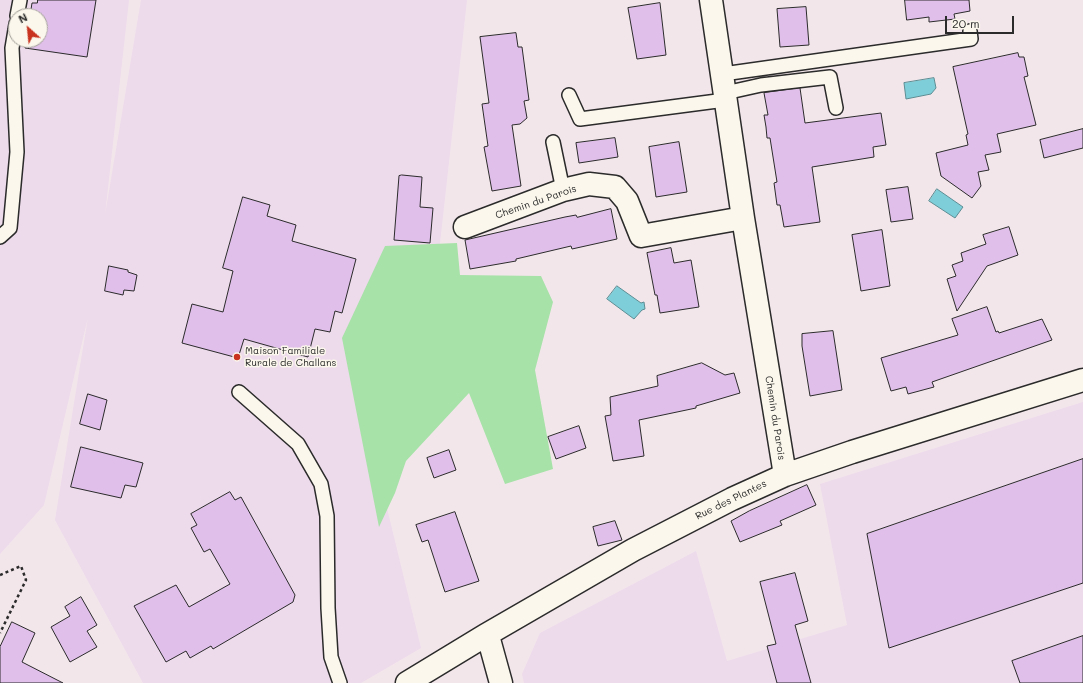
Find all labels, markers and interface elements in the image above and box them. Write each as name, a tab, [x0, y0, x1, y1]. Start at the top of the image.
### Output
north arrow	[8, 8, 48, 48]
scale bar	[947, 8, 1016, 34]
text: N	[16, 9, 30, 26]
text: 20 m	[952, 15, 980, 31]
street label: Chemin du Parois	[494, 182, 578, 222]
place label: Maison Familiale Rurale de Challans	[245, 345, 336, 368]
marker: Maison Familiale Rurale de Challans	[232, 352, 242, 362]
street label: Chemin du Parois	[762, 375, 788, 461]
street label: Rue des Plantes	[693, 478, 769, 522]

